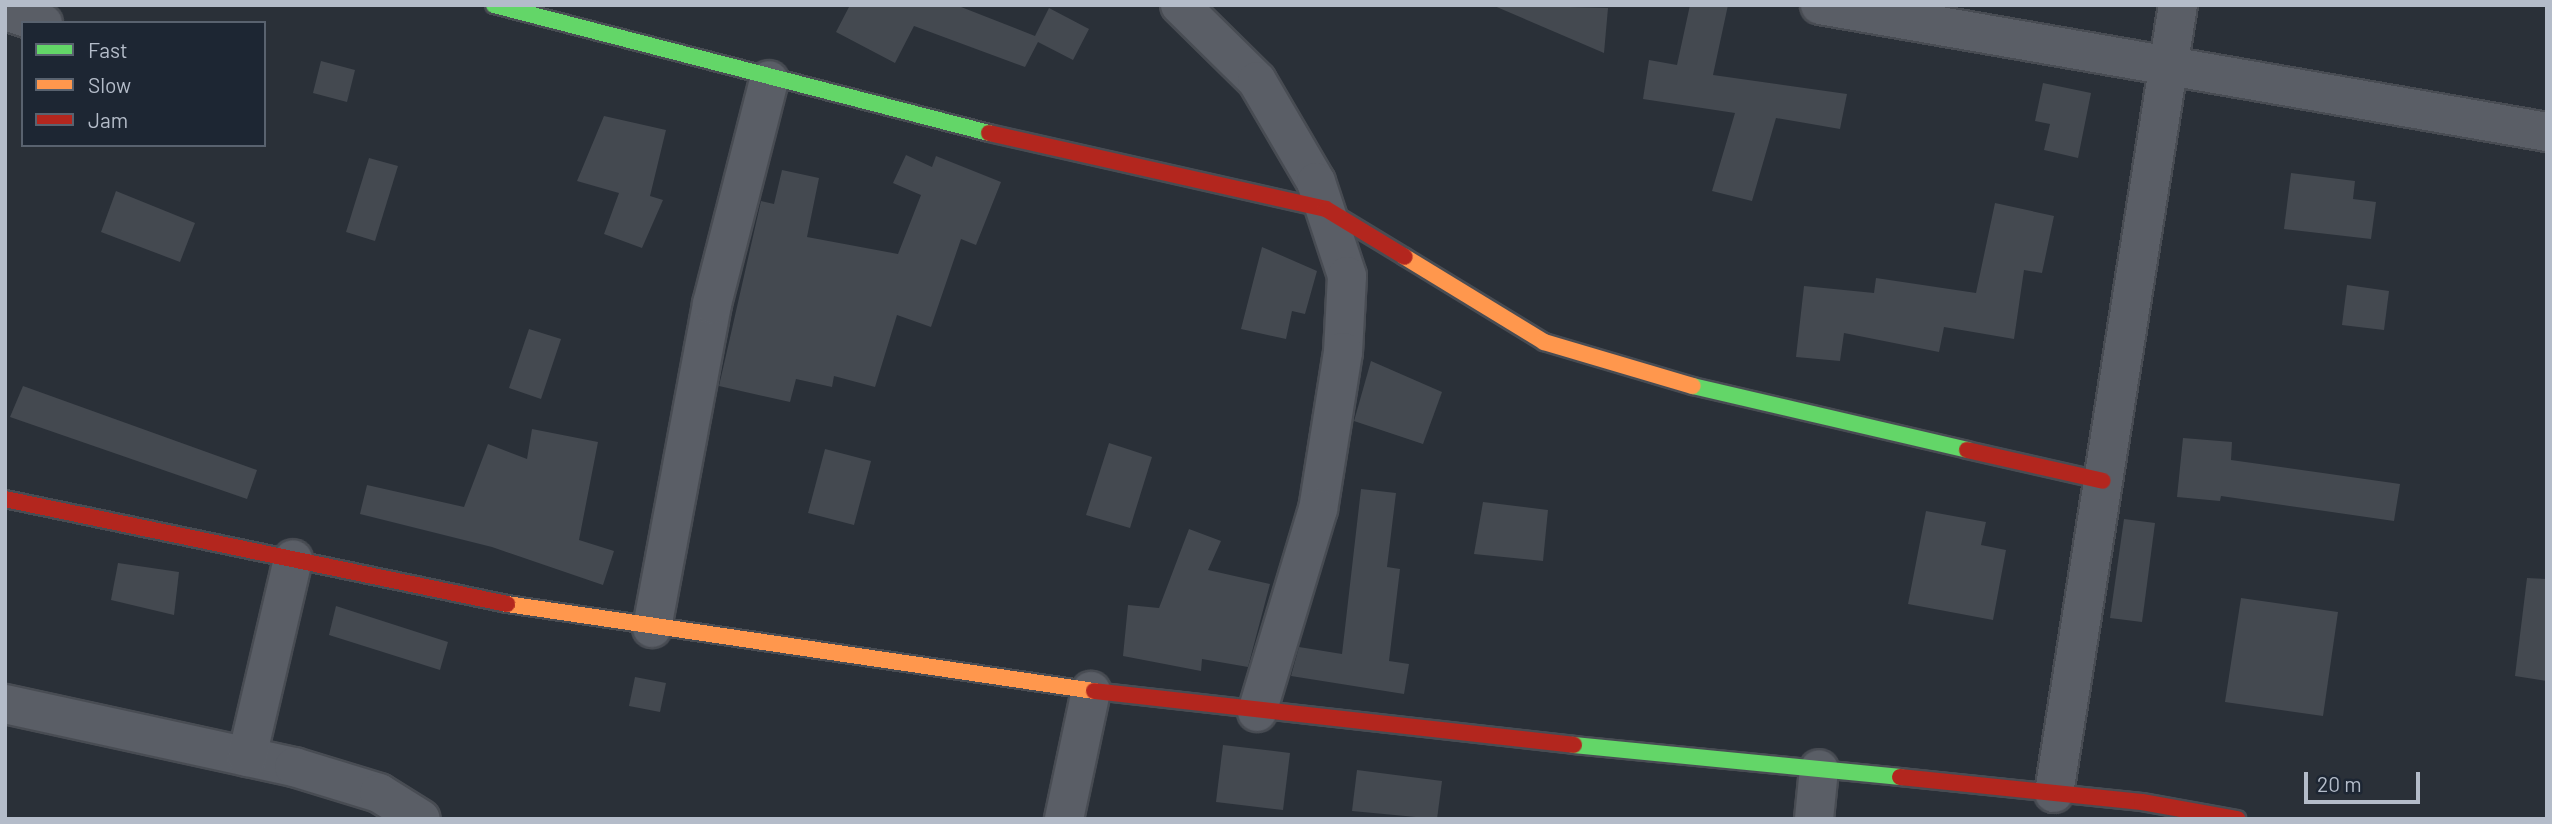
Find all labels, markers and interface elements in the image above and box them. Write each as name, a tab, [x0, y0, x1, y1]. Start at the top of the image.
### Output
legend	[21, 21, 266, 147]
text: Fast	[88, 37, 128, 62]
text: Slow	[88, 72, 131, 97]
text: Jam	[88, 107, 128, 132]
scale bar	[2307, 758, 2422, 802]
text: 20 m	[2317, 771, 2362, 796]

